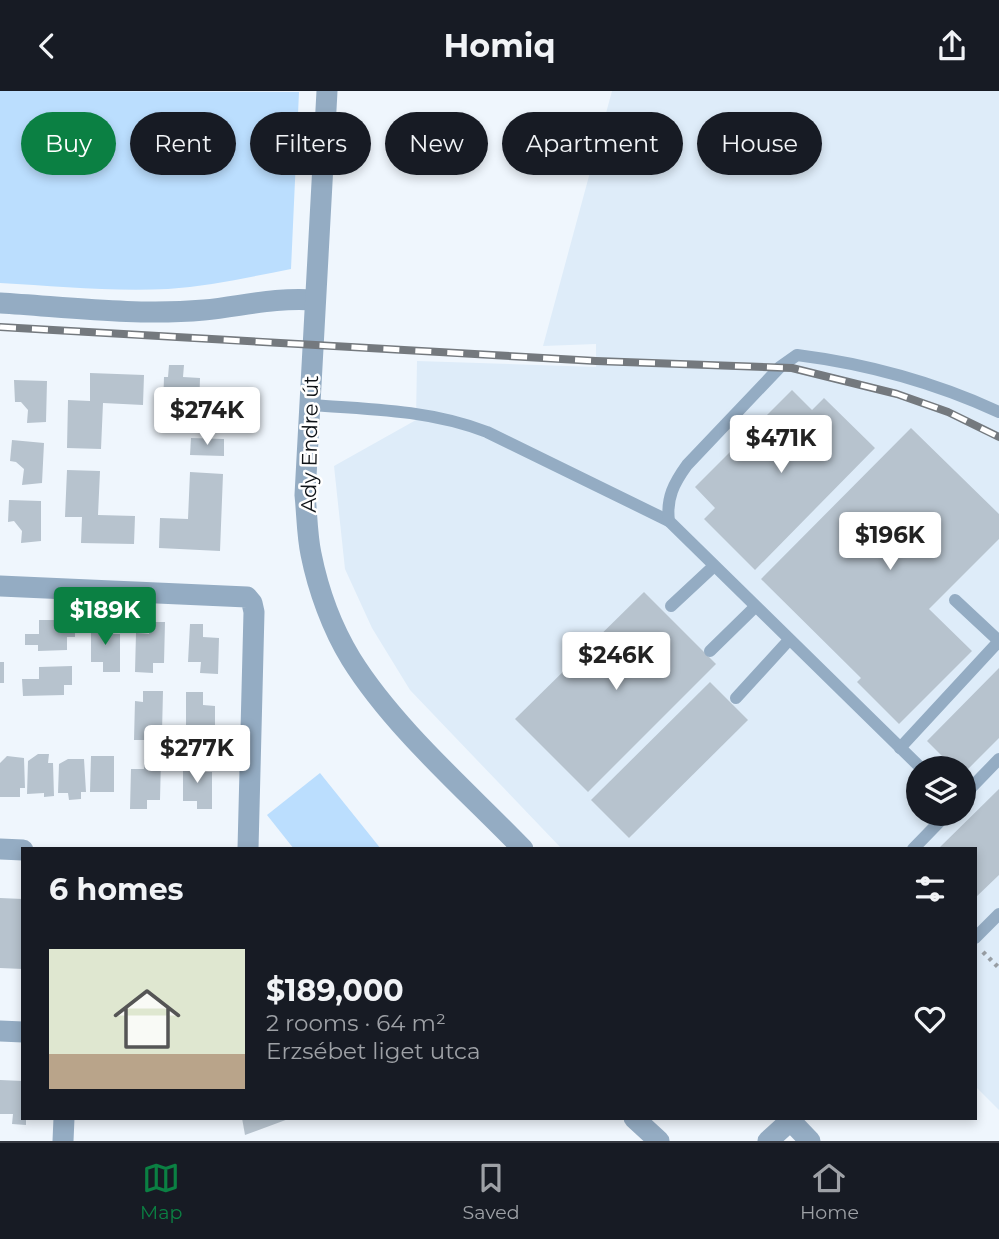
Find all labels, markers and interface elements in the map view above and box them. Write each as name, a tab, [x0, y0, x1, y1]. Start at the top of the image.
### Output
text: Homiq	[443, 26, 556, 65]
icon: back	[28, 27, 66, 65]
icon: share	[933, 27, 971, 65]
chip: Buy	[21, 112, 116, 175]
chip: Rent	[130, 112, 236, 175]
chip: Filters	[250, 112, 371, 175]
chip: New	[385, 112, 488, 175]
chip: Apartment	[502, 112, 683, 175]
chip: House	[697, 112, 822, 175]
street label: Ady Endre út	[296, 375, 323, 513]
pin: $274K	[158, 387, 256, 447]
text: $274K	[170, 396, 244, 424]
pin: $471K	[732, 415, 830, 475]
text: $471K	[746, 424, 816, 452]
pin: $196K	[841, 512, 939, 572]
text: $196K	[855, 521, 925, 549]
pin: $189K	[56, 587, 154, 647]
text: $189K	[70, 596, 140, 624]
pin: $246K	[567, 633, 665, 692]
text: $246K	[578, 641, 654, 669]
pin: $277K	[148, 725, 246, 785]
text: $277K	[160, 734, 234, 762]
map controls	[906, 756, 976, 826]
button: layers	[906, 756, 976, 826]
icon: filters	[911, 870, 949, 908]
text: 6 homes	[49, 871, 184, 908]
text: $189,000	[266, 972, 404, 1009]
icon: home	[105, 977, 189, 1061]
icon: heart	[911, 1000, 949, 1038]
text: 2 rooms · 64 m²	[266, 1009, 446, 1037]
text: Erzsébet liget utca	[266, 1037, 481, 1065]
tab: Map	[140, 1159, 182, 1224]
tab: Saved	[463, 1159, 520, 1224]
tab: Home	[800, 1159, 859, 1224]

